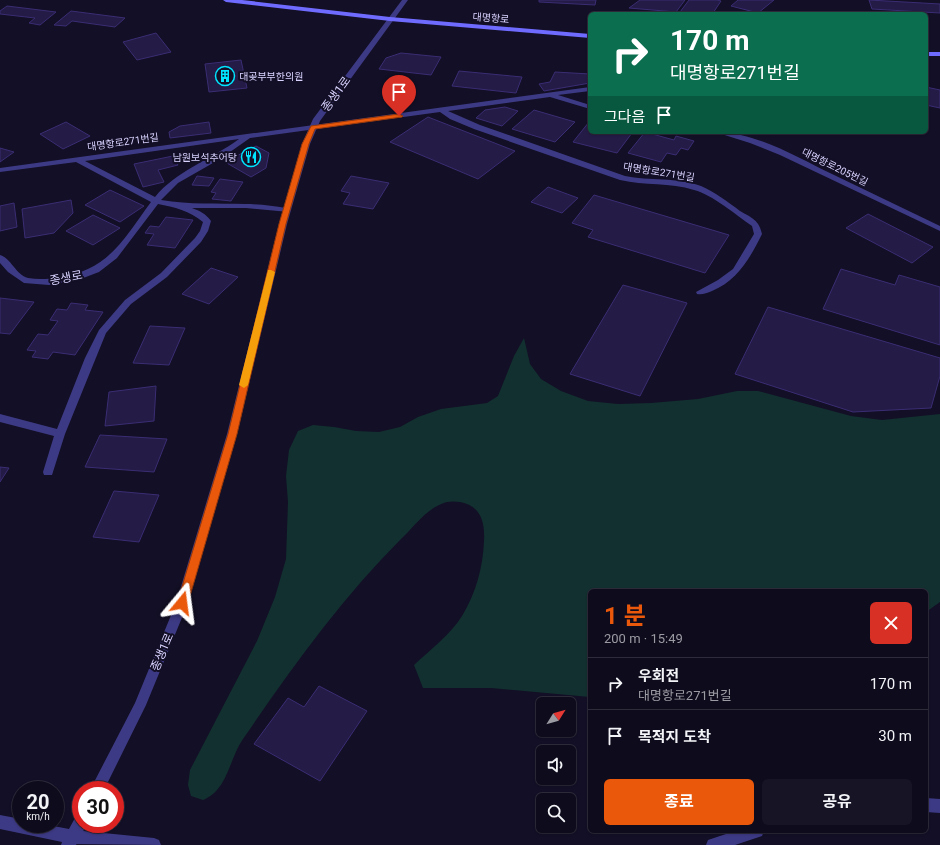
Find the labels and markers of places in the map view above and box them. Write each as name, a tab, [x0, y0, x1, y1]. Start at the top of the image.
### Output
building icon: 대곶부부한의원	[214, 65, 236, 87]
place label: 대곶부부한의원	[239, 71, 303, 82]
pin	[382, 75, 416, 116]
restaurant icon: 남원보석추어탕	[240, 146, 262, 168]
place label: 남원보석추어탕	[173, 152, 237, 163]

